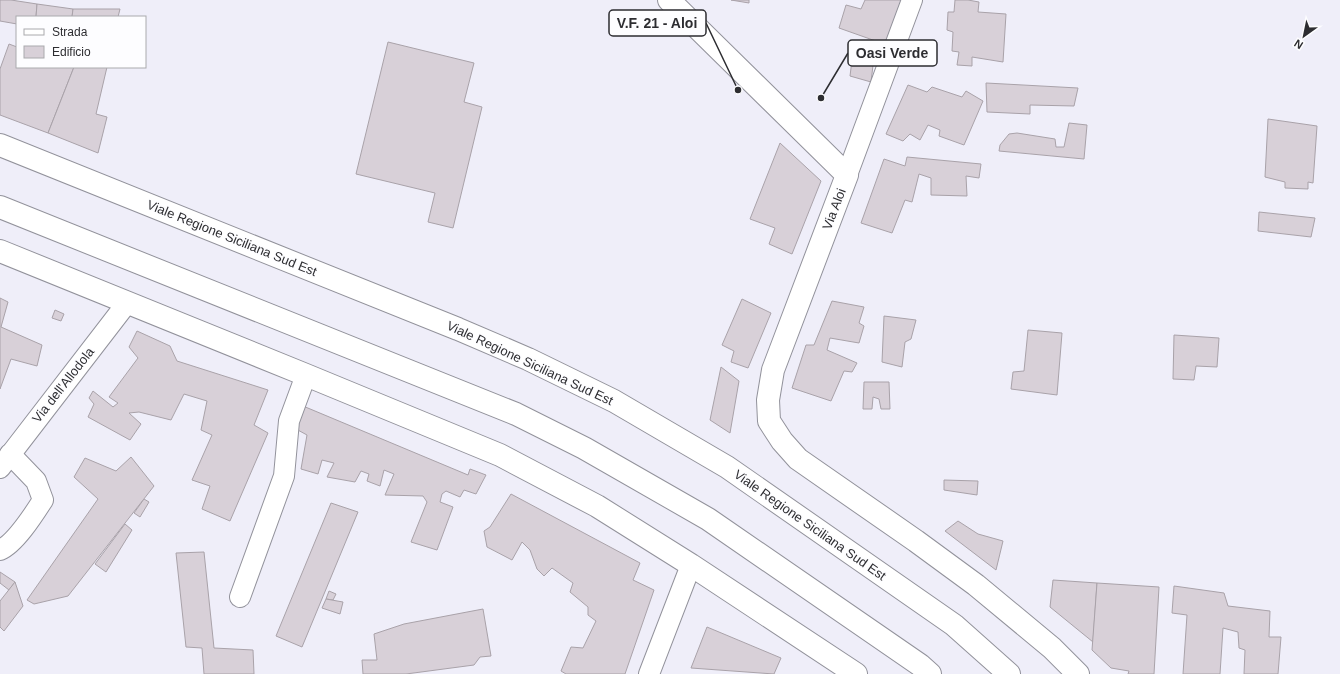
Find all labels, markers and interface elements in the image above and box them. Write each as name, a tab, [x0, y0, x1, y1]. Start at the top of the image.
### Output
callout: V.F. 21 - Aloi	[609, 10, 706, 36]
text: V.F. 21 - Aloi	[617, 15, 697, 31]
legend	[16, 16, 146, 68]
north arrow	[1284, 16, 1324, 56]
text: Strada	[52, 25, 88, 39]
text: N	[1292, 37, 1305, 52]
callout: Oasi Verde	[848, 40, 937, 66]
text: Edificio	[52, 45, 91, 59]
text: Oasi Verde	[856, 45, 928, 61]
street label: Via Aloi	[819, 186, 849, 232]
street label: Viale Regione Siciliana Sud Est	[145, 197, 319, 279]
street label: Viale Regione Siciliana Sud Est	[444, 318, 616, 408]
street label: Via dell'Allodola	[29, 344, 97, 426]
street label: Viale Regione Siciliana Sud Est	[731, 467, 889, 584]

